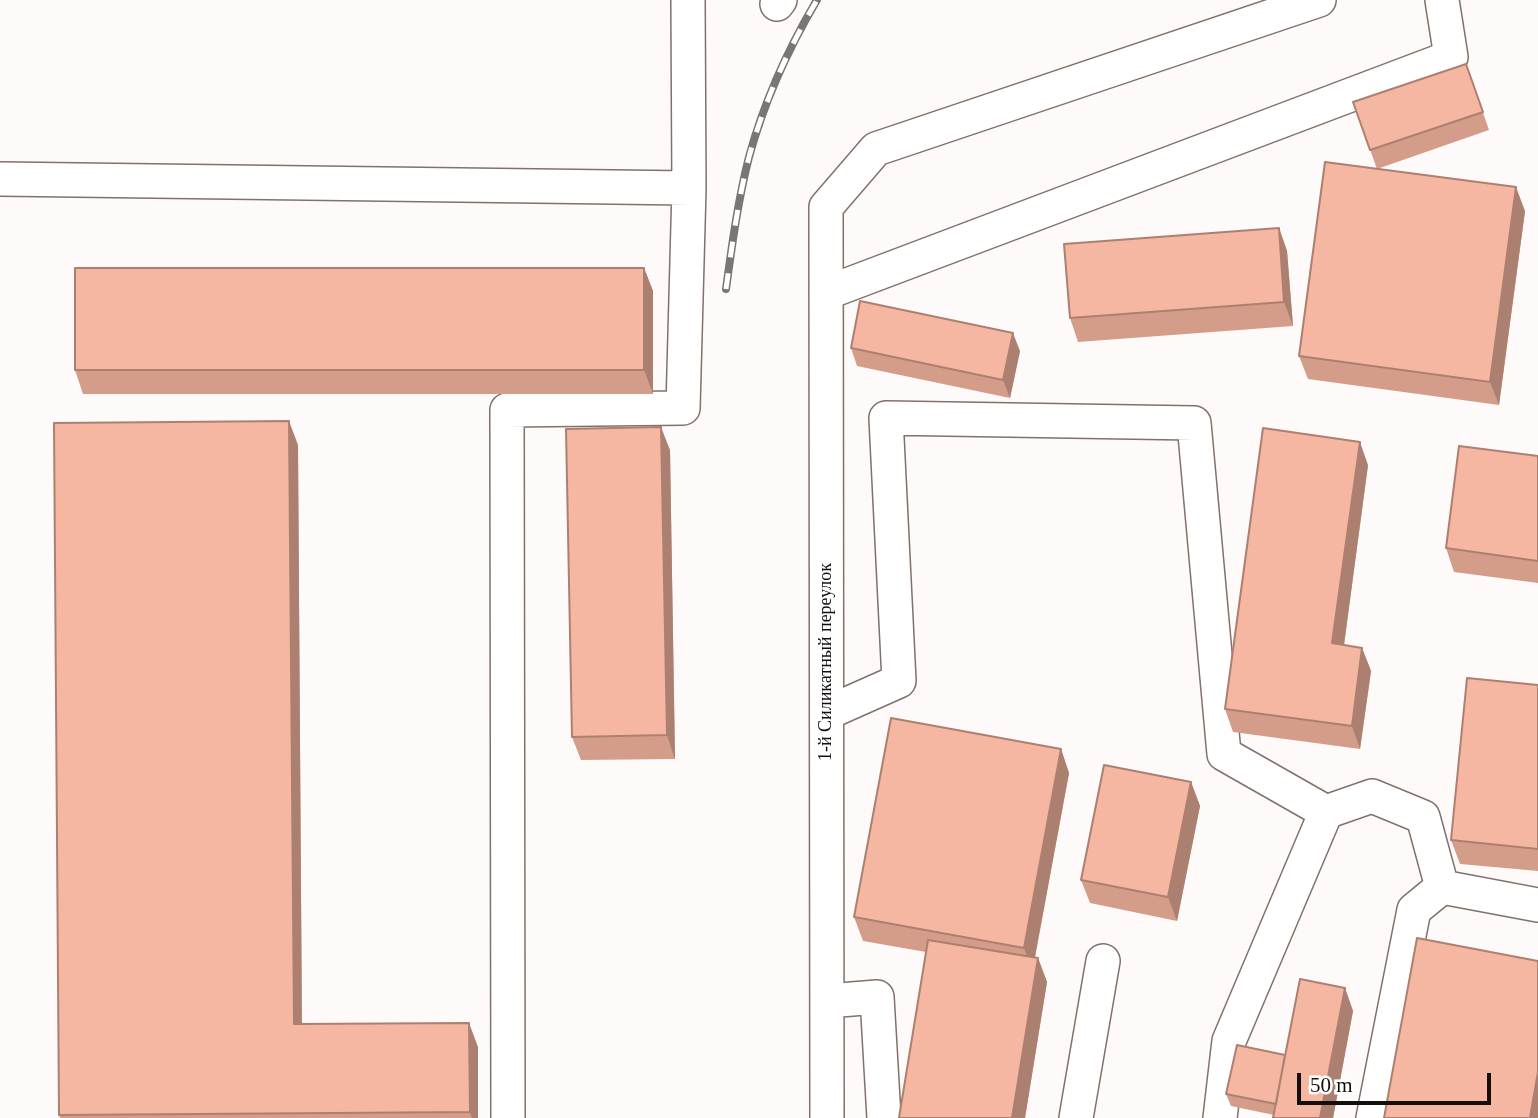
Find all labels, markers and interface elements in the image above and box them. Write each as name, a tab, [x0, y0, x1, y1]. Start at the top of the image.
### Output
street label: 1-й Силикатный переулок	[815, 563, 837, 761]
scale bar	[1300, 1058, 1494, 1102]
text: 50 m	[1310, 1073, 1353, 1097]

